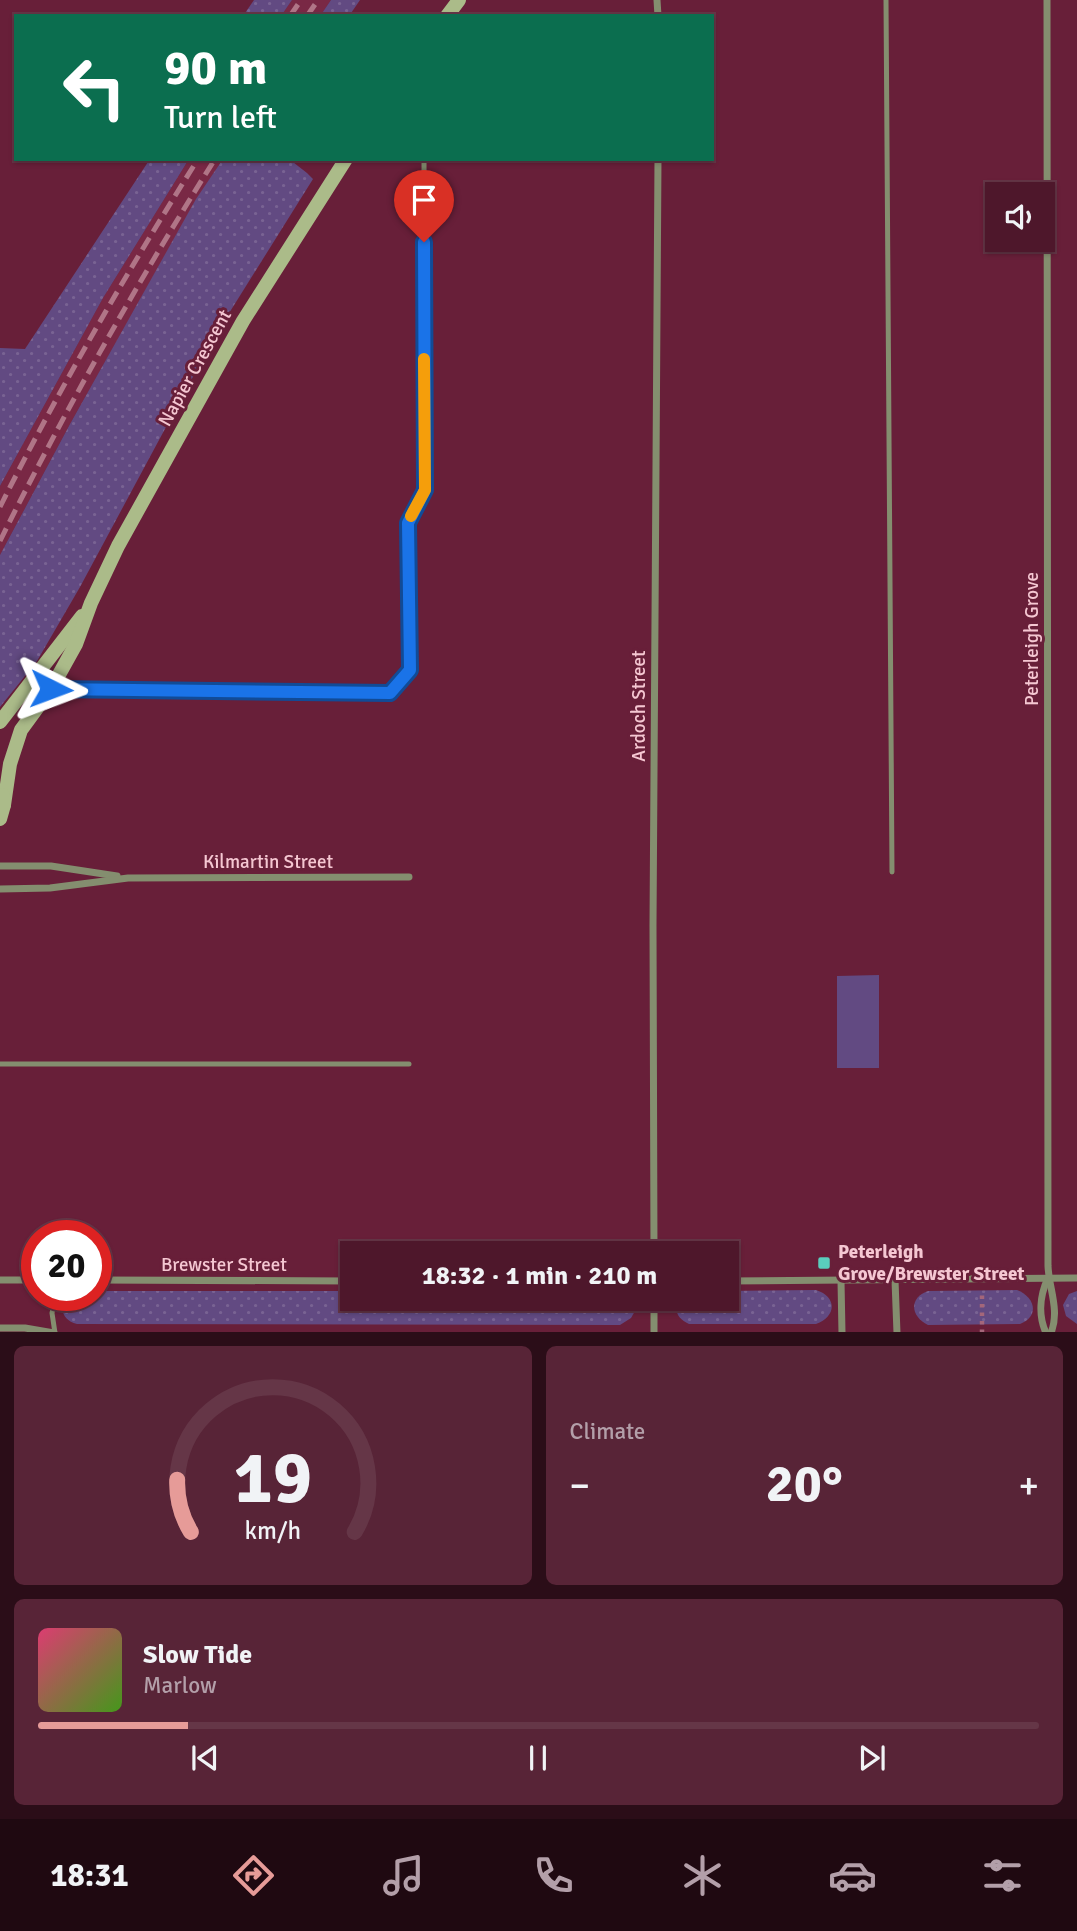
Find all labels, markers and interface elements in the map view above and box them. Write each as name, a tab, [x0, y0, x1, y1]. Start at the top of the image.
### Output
text: 90 m	[164, 38, 267, 98]
icon: left	[49, 42, 140, 133]
text: Turn left	[164, 98, 277, 137]
pin	[394, 170, 454, 242]
icon: arrive	[405, 181, 443, 219]
map controls	[985, 182, 1055, 252]
button: sound	[985, 182, 1055, 252]
street label: Napier Crescent	[153, 305, 237, 431]
street label: Peterleigh Grove	[1020, 572, 1044, 706]
street label: Ardoch Street	[627, 650, 651, 762]
position arrow	[14, 652, 88, 726]
street label: Kilmartin Street	[203, 850, 333, 874]
speed limit sign: 20	[21, 1220, 112, 1311]
place label: Peterleigh Grove/Brewster Street	[838, 1240, 1024, 1286]
street label: Brewster Street	[161, 1253, 287, 1277]
marker: Peterleigh Grove/Brewster Street	[816, 1255, 832, 1271]
text: 18:32 · 1 min · 210 m	[422, 1260, 657, 1292]
text: Climate	[570, 1417, 645, 1446]
text: 19	[233, 1434, 312, 1523]
text: 20°	[766, 1452, 843, 1516]
text: −	[570, 1462, 590, 1509]
text: +	[1018, 1462, 1039, 1509]
text: km/h	[244, 1514, 301, 1545]
text: Slow Tide	[143, 1639, 252, 1671]
text: Marlow	[143, 1671, 217, 1700]
icon: previous	[186, 1739, 224, 1777]
icon: pause	[519, 1739, 557, 1777]
icon: next	[853, 1739, 891, 1777]
icon: directions	[229, 1851, 278, 1900]
icon: music	[379, 1851, 428, 1900]
icon: phone	[529, 1851, 578, 1900]
icon: climate	[678, 1851, 727, 1900]
icon: car	[828, 1851, 877, 1900]
icon: filters	[978, 1851, 1027, 1900]
text: 18:31	[50, 1856, 129, 1895]

